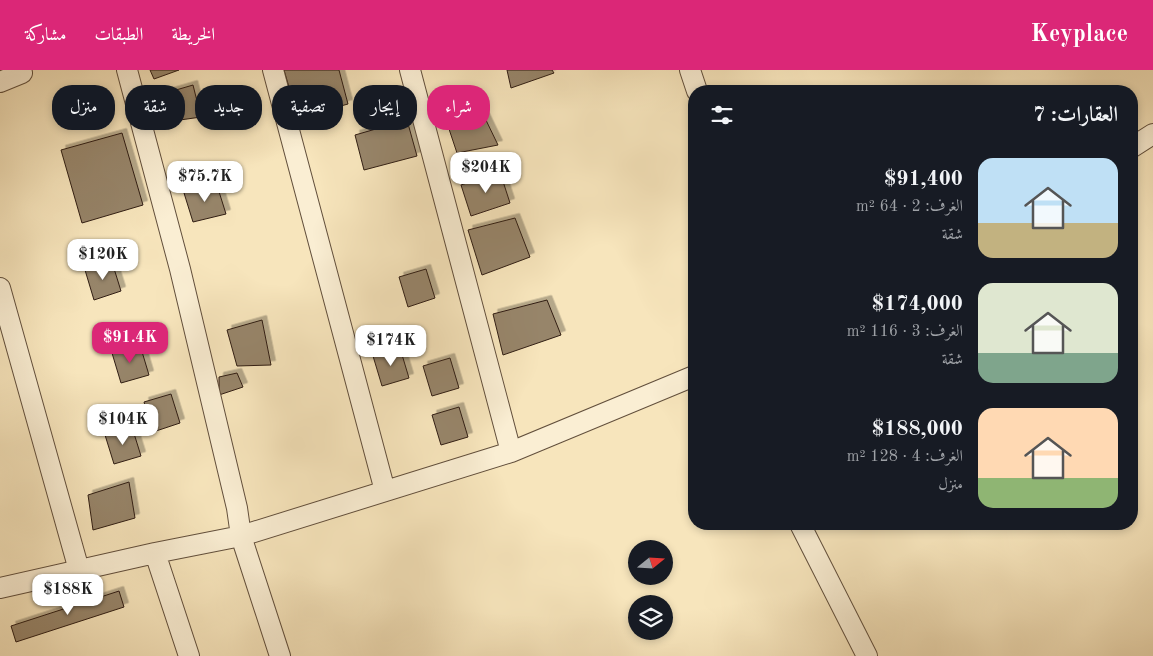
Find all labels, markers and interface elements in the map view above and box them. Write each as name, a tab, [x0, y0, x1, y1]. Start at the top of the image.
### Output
text: Keyplace	[1030, 23, 1128, 47]
text: مشاركة	[25, 26, 66, 44]
text: الطبقات	[94, 26, 143, 44]
text: الخريطة	[171, 26, 215, 44]
chip: منزل	[52, 85, 115, 130]
chip: شقة	[125, 85, 185, 130]
chip: جديد	[195, 85, 262, 130]
chip: تصفية	[272, 85, 343, 130]
chip: إيجار	[353, 85, 417, 130]
chip: شراء	[427, 85, 490, 130]
icon: filters	[708, 101, 736, 129]
text: العقارات: 7	[1033, 105, 1118, 126]
pin: $204K	[451, 152, 521, 194]
pin: $75.7K	[164, 160, 246, 203]
text: $204K	[461, 160, 511, 176]
text: $75.7K	[178, 169, 232, 185]
text: $91,400	[884, 169, 963, 190]
icon: home	[1018, 178, 1078, 238]
text: الغرف: 2 · 64 m²	[856, 199, 963, 215]
text: شقة	[942, 227, 963, 243]
pin: $120K	[68, 238, 138, 281]
text: $120K	[78, 247, 128, 263]
text: $174,000	[872, 294, 963, 315]
icon: home	[1018, 303, 1078, 363]
pin: $91.4K	[89, 322, 171, 364]
pin: $174K	[356, 324, 426, 367]
text: الغرف: 3 · 116 m²	[847, 324, 963, 340]
text: $91.4K	[103, 330, 157, 346]
text: $174K	[366, 333, 416, 349]
text: شقة	[942, 352, 963, 368]
pin: $104K	[88, 404, 158, 446]
text: $104K	[98, 412, 148, 428]
text: $188,000	[872, 419, 963, 440]
icon: home	[1018, 428, 1078, 488]
text: الغرف: 4 · 128 m²	[847, 449, 963, 465]
text: منزل	[938, 477, 963, 493]
north arrow	[628, 540, 672, 585]
map controls	[628, 540, 673, 640]
pin: $188K	[33, 574, 103, 616]
text: $188K	[43, 582, 93, 598]
button: layers	[628, 595, 673, 640]

